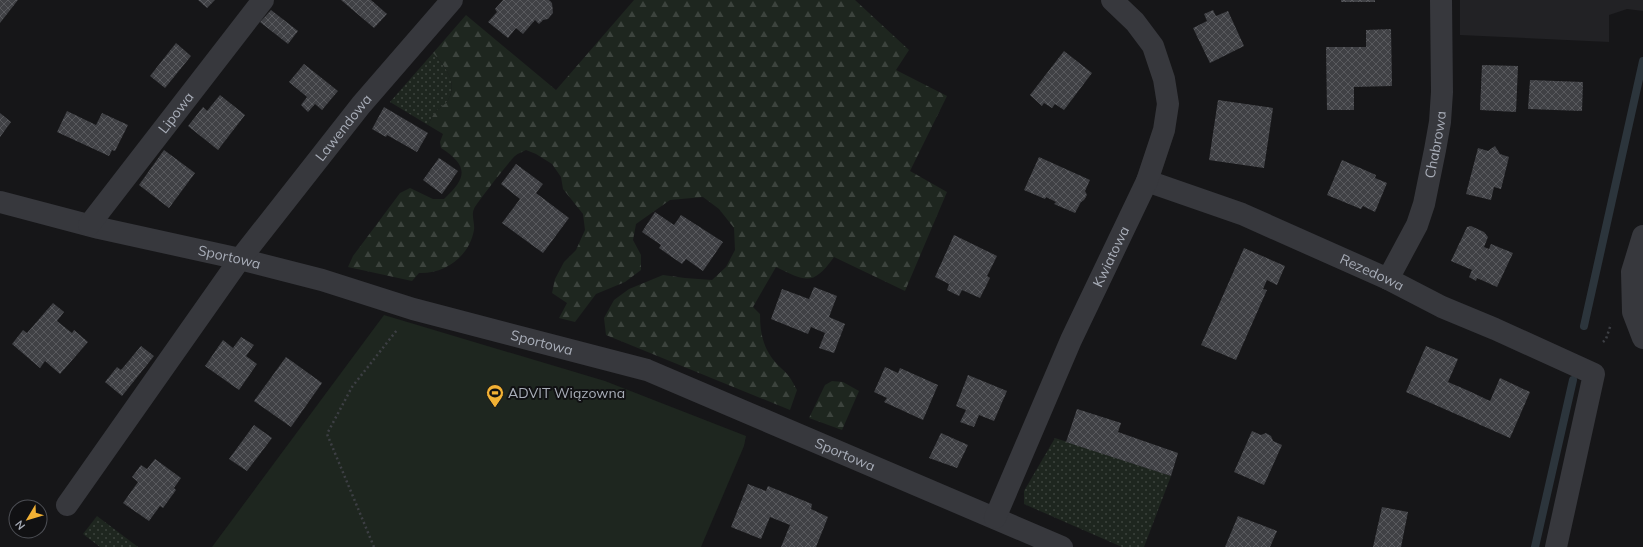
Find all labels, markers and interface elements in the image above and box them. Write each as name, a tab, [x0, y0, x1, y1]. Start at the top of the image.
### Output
street label: Lipowa	[154, 88, 198, 137]
street label: Lawendowa	[311, 90, 375, 165]
street label: Chabrowa	[1420, 110, 1450, 180]
street label: Kwiatowa	[1089, 223, 1133, 290]
street label: Sportowa	[196, 241, 263, 273]
street label: Rezedowa	[1337, 250, 1407, 295]
street label: Sportowa	[509, 326, 575, 359]
sports icon: ADVIT Wiązowna	[485, 383, 505, 408]
place label: ADVIT Wiązowna	[508, 384, 625, 402]
street label: Sportowa	[812, 434, 878, 475]
north arrow	[8, 499, 48, 539]
text: N	[12, 518, 28, 533]

